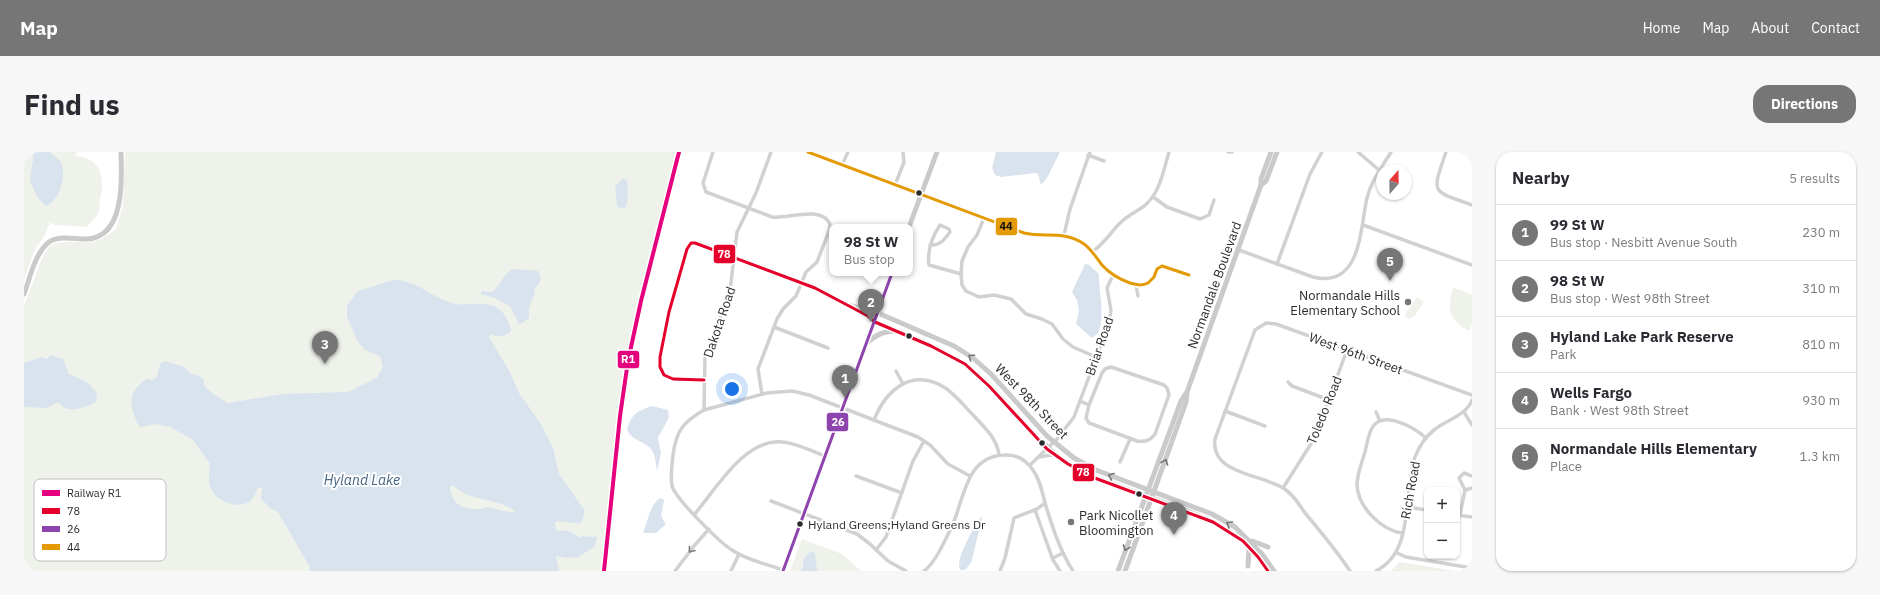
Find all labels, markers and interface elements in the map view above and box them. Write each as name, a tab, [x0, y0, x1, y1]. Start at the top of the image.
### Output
text: Map	[20, 16, 58, 40]
text: Home	[1643, 19, 1680, 37]
text: Map	[1702, 19, 1729, 37]
text: About	[1751, 19, 1789, 37]
text: Contact	[1811, 19, 1860, 37]
button: Directions	[1753, 85, 1856, 123]
text: Find us	[24, 86, 120, 123]
north arrow	[1376, 164, 1412, 200]
text: Nearby	[1512, 167, 1570, 189]
text: 5 results	[1789, 170, 1840, 187]
unlabelled marker	[914, 188, 924, 198]
text: 99 St W	[1550, 215, 1605, 234]
line badge: 44	[995, 217, 1018, 236]
text: 44	[999, 219, 1013, 233]
street label: Normandale Boulevard	[1184, 219, 1245, 351]
popup	[829, 224, 913, 276]
text: 1	[1521, 224, 1529, 241]
text: 230 m	[1802, 224, 1840, 241]
text: 98 St W	[844, 232, 898, 251]
text: Bus stop · Nesbitt Avenue South	[1550, 234, 1737, 251]
line badge: 78	[713, 244, 736, 264]
text: 78	[717, 247, 731, 261]
pin: 5	[1377, 248, 1403, 281]
text: Bus stop	[844, 251, 894, 268]
text: 98 St W	[1550, 271, 1605, 290]
text: 2	[1521, 280, 1529, 297]
text: 310 m	[1802, 280, 1840, 297]
street label: Dakota Road	[699, 284, 740, 360]
place label: Normandale Hills Elementary School	[1290, 287, 1400, 319]
pin: 2	[858, 289, 884, 322]
text: Bus stop · West 98th Street	[1550, 290, 1710, 307]
marker: Normandale Hills Elementary School	[1403, 297, 1413, 307]
street label: Briar Road	[1081, 314, 1117, 378]
text: Hyland Lake Park Reserve	[1550, 327, 1734, 346]
street label: West 96th Street	[1307, 329, 1405, 378]
pin: 3	[312, 331, 338, 364]
unlabelled marker	[904, 331, 914, 341]
text: 3	[1521, 336, 1529, 353]
text: 810 m	[1802, 336, 1840, 353]
text: Park	[1550, 346, 1576, 363]
line badge: R1	[617, 350, 640, 369]
text: R1	[621, 352, 635, 366]
one-way arrow	[968, 355, 975, 362]
street label: West 98th Street	[991, 360, 1072, 443]
pin: 1	[832, 365, 858, 398]
street label: Toledo Road	[1303, 373, 1346, 447]
your location	[722, 379, 742, 399]
text: Wells Fargo	[1550, 383, 1632, 402]
text: 4	[1521, 392, 1529, 409]
text: 930 m	[1802, 392, 1840, 409]
text: Bank · West 98th Street	[1550, 402, 1689, 419]
line badge: 26	[826, 412, 849, 432]
text: 26	[831, 415, 845, 429]
unlabelled marker	[1037, 438, 1047, 448]
text: Normandale Hills Elementary	[1550, 439, 1757, 458]
text: 5	[1521, 448, 1529, 465]
text: 1.3 km	[1800, 448, 1840, 465]
text: Place	[1550, 458, 1582, 475]
one-way arrow	[1160, 459, 1168, 466]
street label: Rich Road	[1397, 460, 1424, 520]
line badge: 78	[1072, 463, 1095, 482]
text: 78	[1076, 465, 1090, 479]
water label: Hyland Lake	[324, 471, 400, 489]
one-way arrow	[1107, 473, 1115, 481]
legend	[34, 479, 166, 561]
text: Railway R1	[67, 486, 122, 500]
map controls	[1424, 487, 1460, 559]
button: +	[1424, 487, 1460, 523]
unlabelled marker	[1134, 489, 1144, 499]
pin: 4	[1161, 502, 1187, 535]
text: 78	[67, 504, 80, 518]
place label: Park Nicollet Bloomington	[1079, 507, 1154, 539]
place label: Hyland Greens;Hyland Greens Dr	[808, 517, 986, 532]
marker: Park Nicollet Bloomington	[1066, 517, 1076, 527]
marker: Hyland Greens;Hyland Greens Dr	[795, 519, 805, 529]
one-way arrow	[1226, 521, 1233, 528]
text: 26	[67, 522, 80, 536]
button: −	[1424, 523, 1460, 559]
text: 44	[67, 540, 81, 554]
one-way arrow	[1123, 544, 1131, 551]
one-way arrow	[689, 545, 696, 552]

